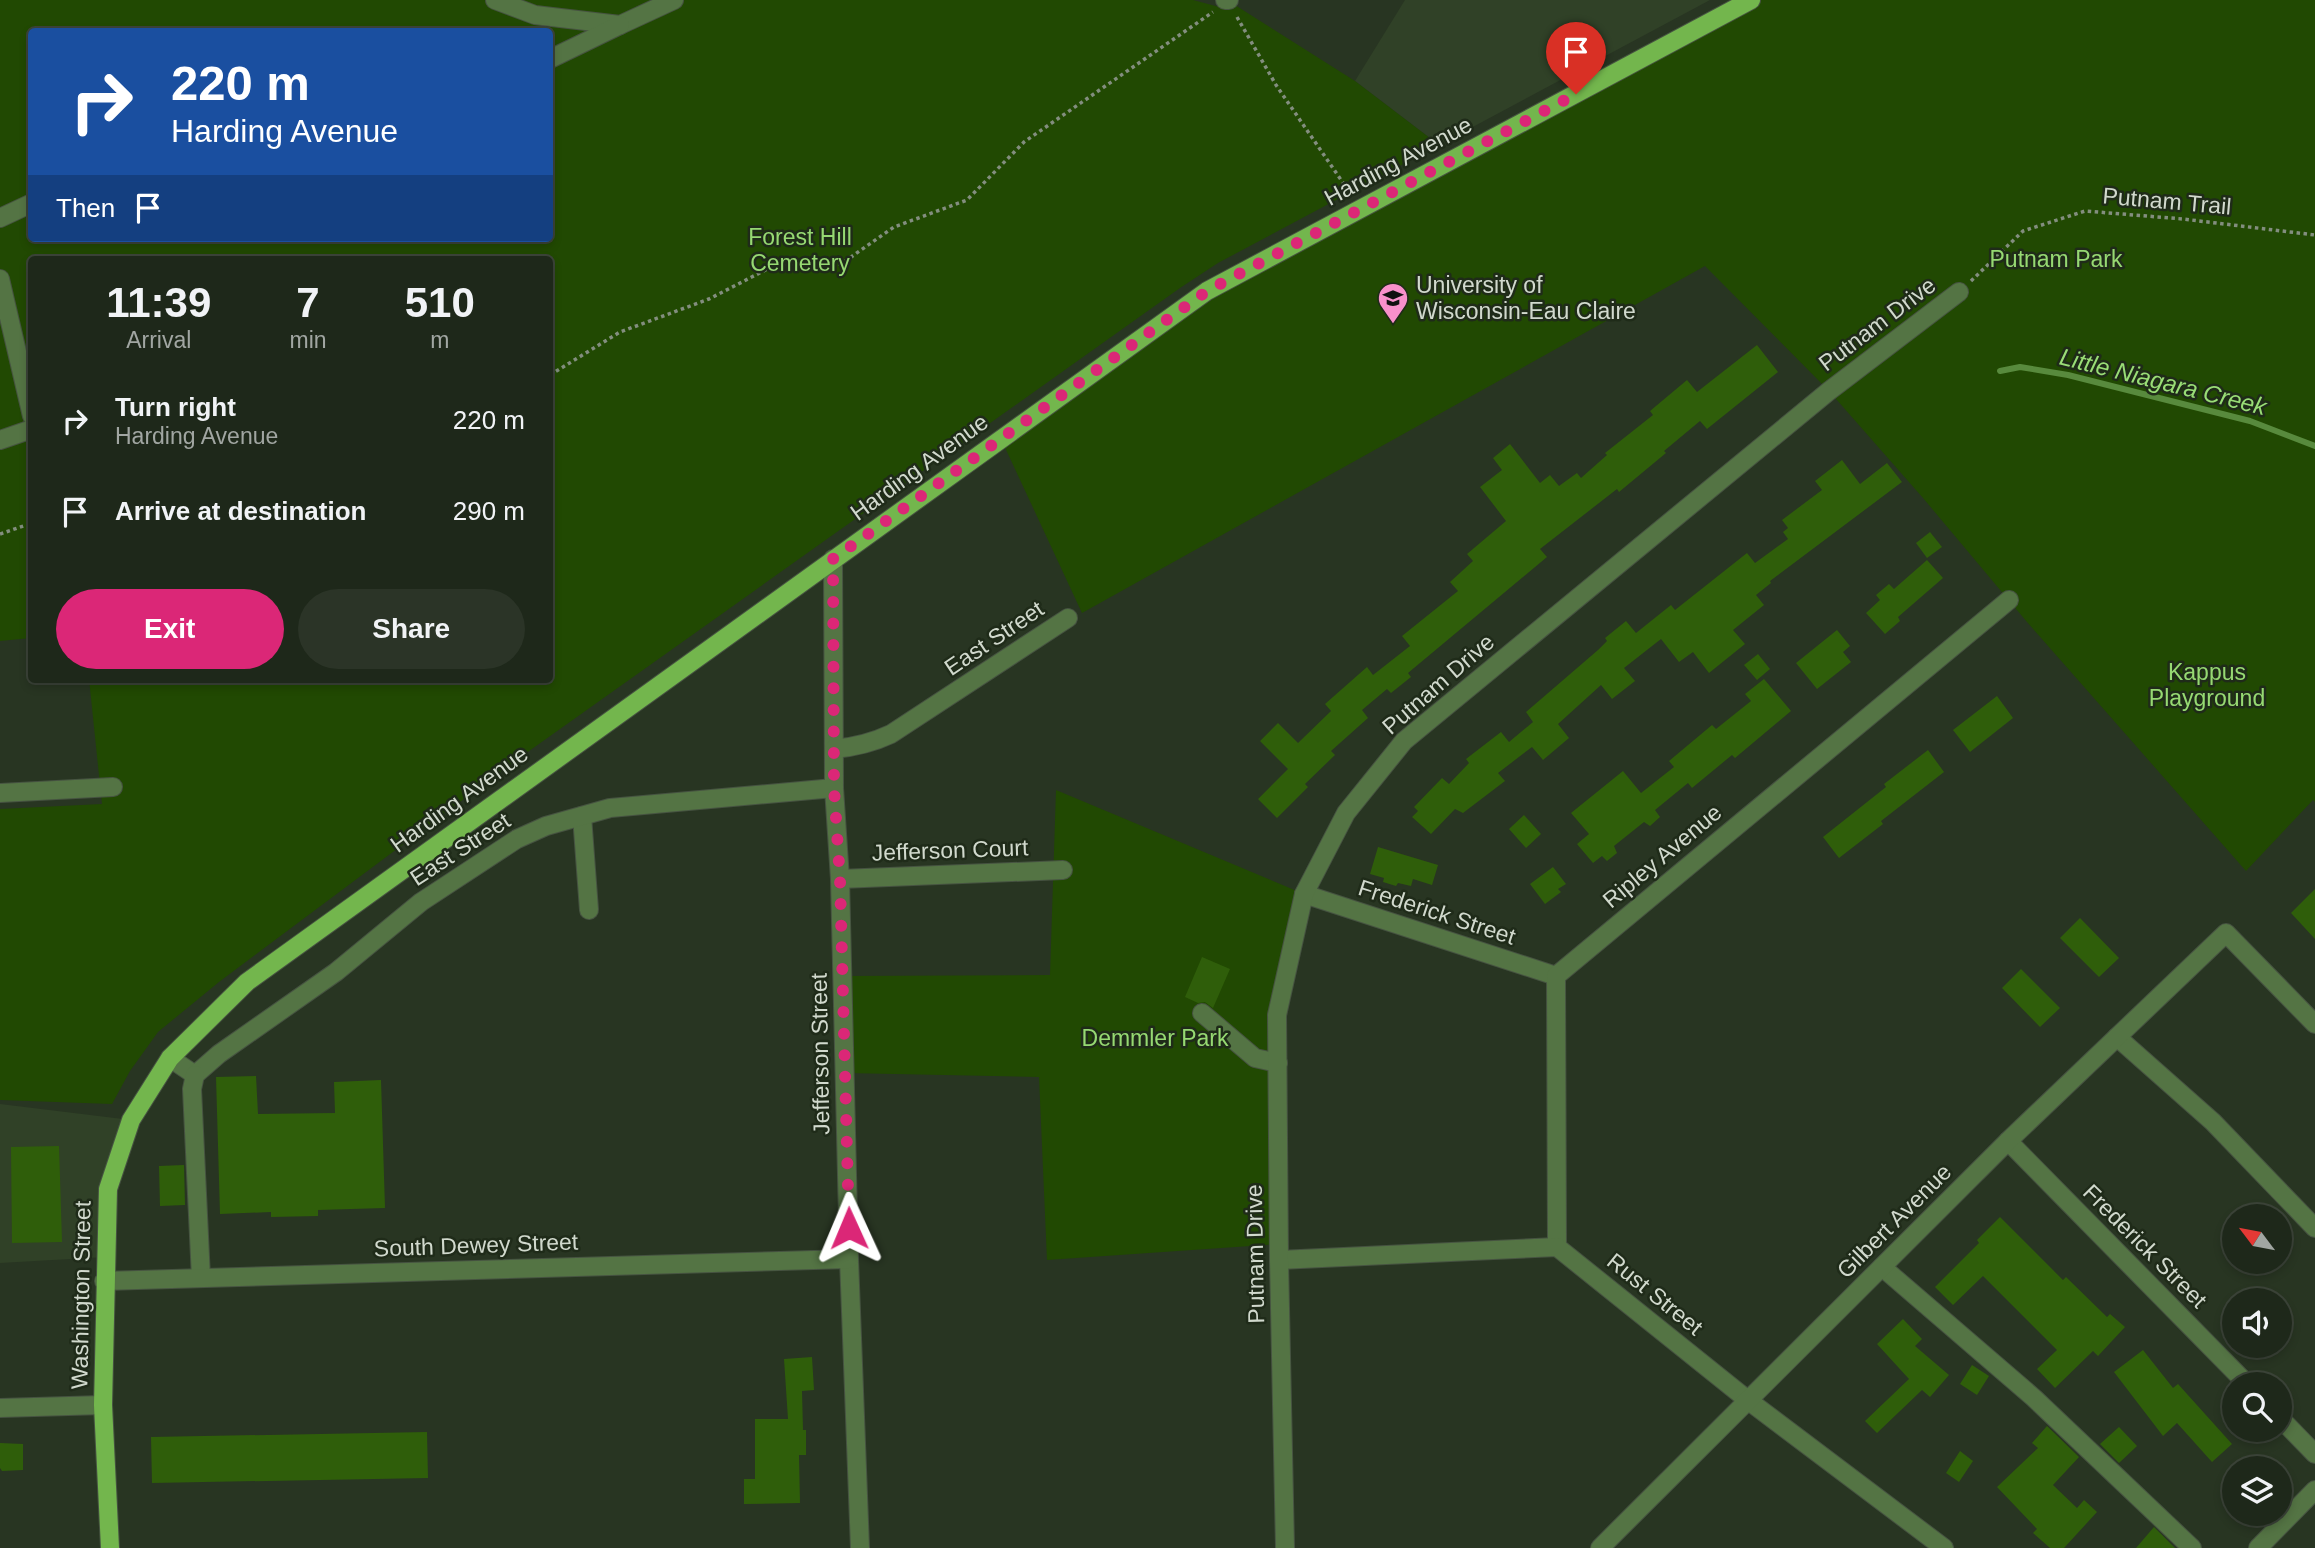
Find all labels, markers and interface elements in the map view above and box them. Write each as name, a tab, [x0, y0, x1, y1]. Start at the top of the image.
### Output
pin	[1546, 22, 1606, 94]
icon: arrive	[1557, 33, 1595, 71]
icon: right	[56, 56, 147, 147]
text: 220 m	[171, 56, 310, 110]
street label: Harding Avenue	[1320, 111, 1476, 211]
text: Harding Avenue	[171, 113, 398, 149]
street label: Putnam Trail	[2102, 182, 2232, 220]
icon: arrive	[129, 189, 167, 227]
text: Then	[56, 193, 115, 223]
park label: Forest Hill Cemetery	[748, 224, 852, 276]
park label: Putnam Park	[1990, 246, 2123, 272]
place label: University of Wisconsin-Eau Claire	[1416, 272, 1636, 324]
street label: Putnam Drive	[1814, 272, 1940, 376]
text: 11:39	[106, 279, 211, 326]
text: 7	[296, 279, 320, 326]
text: 510	[405, 279, 475, 326]
school or university icon: University of Wisconsin-Eau Claire	[1376, 281, 1410, 325]
text: Arrival	[126, 327, 191, 353]
text: min	[289, 327, 327, 353]
text: m	[430, 327, 449, 353]
water label: Little Niagara Creek	[2057, 343, 2271, 421]
text: Turn right	[115, 392, 236, 422]
icon: right	[56, 402, 94, 440]
text: 220 m	[453, 405, 525, 435]
street label: Harding Avenue	[845, 409, 993, 525]
text: Harding Avenue	[115, 423, 278, 449]
icon: arrive	[56, 493, 94, 531]
text: Arrive at destination	[115, 496, 366, 526]
text: 290 m	[453, 496, 525, 526]
button: Exit	[56, 589, 284, 669]
button: Share	[298, 589, 525, 669]
street label: East Street	[940, 595, 1049, 681]
street label: Putnam Drive	[1377, 628, 1499, 740]
park label: Kappus Playground	[2149, 659, 2265, 711]
street label: Harding Avenue	[385, 741, 533, 857]
street label: Ripley Avenue	[1597, 799, 1727, 913]
street label: East Street	[405, 807, 515, 891]
street label: Jefferson Court	[871, 834, 1029, 866]
street label: Frederick Street	[1355, 874, 1519, 950]
street label: Jefferson Street	[806, 972, 834, 1135]
park label: Demmler Park	[1082, 1025, 1229, 1051]
street label: Gilbert Avenue	[1832, 1159, 1956, 1283]
street label: Frederick Street	[2078, 1179, 2212, 1313]
street label: Putnam Drive	[1241, 1184, 1269, 1324]
position arrow	[812, 1191, 886, 1265]
street label: Washington Street	[66, 1200, 96, 1389]
north arrow	[2222, 1204, 2292, 1274]
map controls	[2222, 1204, 2292, 1526]
street label: South Dewey Street	[373, 1228, 579, 1262]
street label: Rust Street	[1602, 1248, 1708, 1341]
button: sound	[2222, 1288, 2292, 1358]
button: search	[2222, 1372, 2292, 1442]
button: layers	[2222, 1456, 2292, 1526]

